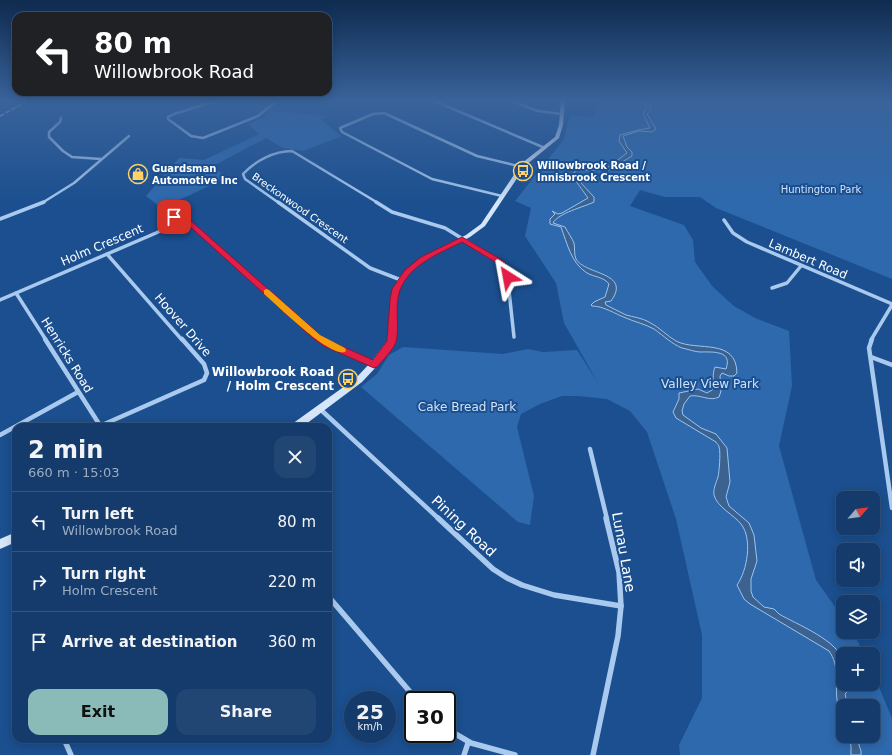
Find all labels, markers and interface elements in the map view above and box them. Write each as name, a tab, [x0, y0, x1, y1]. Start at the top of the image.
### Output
text: 80 m	[94, 27, 172, 60]
icon: left	[28, 28, 80, 80]
text: Willowbrook Road	[94, 61, 254, 82]
bus stop icon: Willowbrook Road / Innisbrook Crescent	[512, 160, 534, 182]
place label: Willowbrook Road / Innisbrook Crescent	[537, 160, 650, 183]
shop icon: Guardsman Automotive Inc	[127, 163, 149, 185]
place label: Guardsman Automotive Inc	[152, 163, 238, 186]
street label: Breckonwood Crescent	[250, 171, 350, 245]
park label: Huntington Park	[781, 184, 862, 195]
pin	[157, 200, 191, 234]
icon: arrive	[163, 206, 185, 228]
street label: Holm Crescent	[59, 221, 146, 269]
street label: Lambert Road	[766, 236, 850, 282]
position arrow	[487, 256, 529, 298]
street label: Hoover Drive	[152, 291, 214, 359]
street label: Henricks Road	[38, 315, 96, 395]
place label: Willowbrook Road / Holm Crescent	[212, 365, 334, 393]
bus stop icon: Willowbrook Road / Holm Crescent	[337, 368, 359, 390]
park label: Valley View Park	[661, 377, 759, 391]
park label: Cake Bread Park	[418, 400, 516, 414]
text: 2 min	[28, 436, 103, 464]
button: close	[274, 436, 316, 478]
text: 660 m · 15:03	[28, 465, 119, 480]
north arrow	[836, 491, 880, 535]
map controls	[836, 491, 880, 743]
street label: Pining Road	[429, 492, 499, 560]
text: Turn left	[62, 505, 134, 523]
icon: left	[28, 511, 50, 533]
street label: Lunau Lane	[609, 511, 639, 593]
text: 80 m	[278, 513, 316, 531]
text: Willowbrook Road	[62, 523, 178, 538]
button: sound	[836, 543, 880, 587]
text: Turn right	[62, 565, 146, 583]
icon: right	[28, 571, 50, 593]
text: 220 m	[268, 573, 316, 591]
text: Holm Crescent	[62, 583, 158, 598]
button: layers	[836, 595, 880, 639]
icon: arrive	[28, 631, 50, 653]
text: Arrive at destination	[62, 633, 237, 651]
text: 360 m	[268, 633, 316, 651]
button: +	[836, 647, 880, 691]
button: Exit	[28, 689, 168, 735]
button: Share	[176, 689, 316, 735]
speed limit sign: 30	[404, 691, 456, 743]
button: −	[836, 699, 880, 743]
text: 25	[356, 700, 384, 724]
text: km/h	[357, 721, 383, 732]

